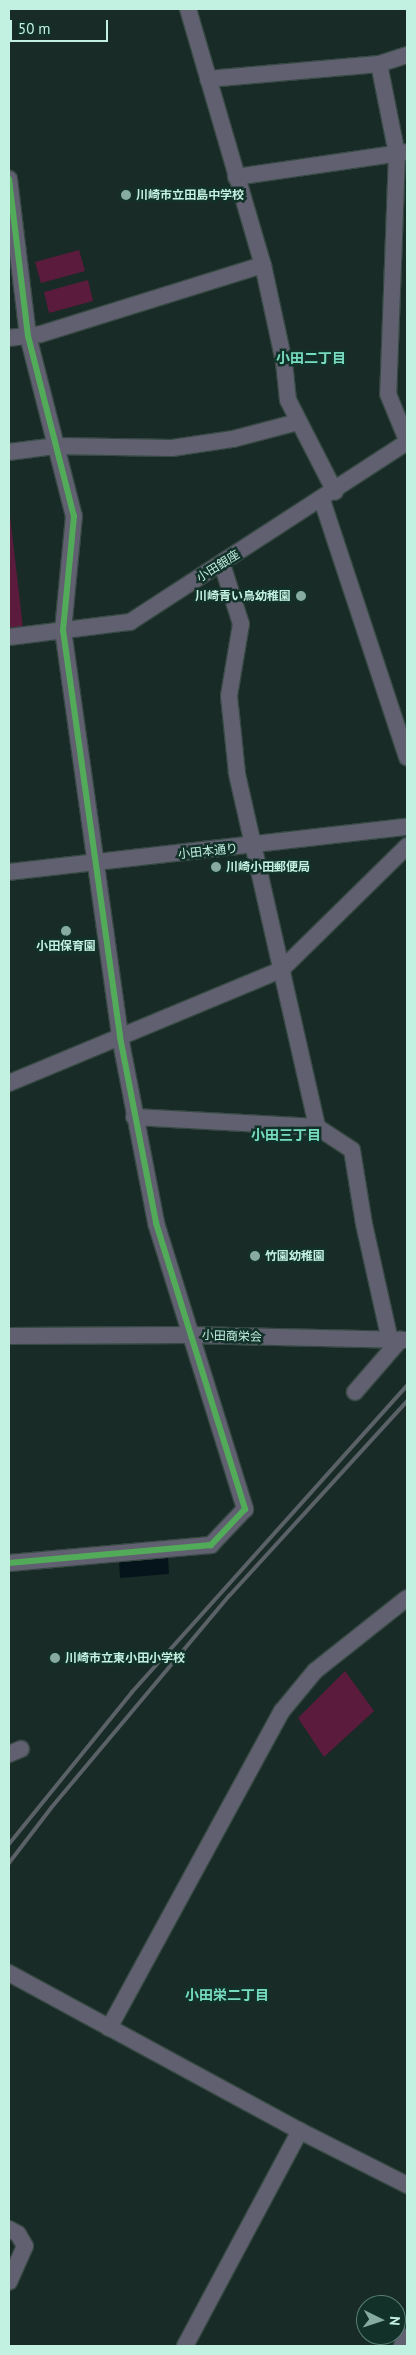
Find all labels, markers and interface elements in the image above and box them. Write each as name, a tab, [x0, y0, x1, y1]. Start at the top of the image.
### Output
scale bar	[12, 10, 110, 42]
text: 50 m	[18, 19, 51, 38]
place label: 川崎市立田島中学校	[136, 188, 244, 202]
marker: 川崎市立田島中学校	[120, 189, 132, 201]
district label: 小田二丁目	[276, 350, 346, 366]
street label: 小田銀座	[194, 547, 242, 585]
place label: 川崎青い鳥幼稚園	[195, 589, 291, 603]
marker: 川崎青い鳥幼稚園	[295, 590, 307, 602]
street label: 小田本通り	[177, 841, 239, 861]
place label: 川崎小田郵便局	[226, 860, 310, 874]
marker: 川崎小田郵便局	[210, 861, 222, 873]
marker: 小田保育園	[60, 925, 72, 937]
place label: 小田保育園	[36, 939, 96, 953]
district label: 小田三丁目	[251, 1127, 321, 1143]
place label: 竹園幼稚園	[265, 1249, 325, 1263]
marker: 竹園幼稚園	[249, 1250, 261, 1262]
street label: 小田商栄会	[202, 1328, 262, 1344]
place label: 川崎市立東小田小学校	[65, 1651, 185, 1665]
marker: 川崎市立東小田小学校	[49, 1652, 61, 1664]
district label: 小田栄二丁目	[185, 1987, 269, 2003]
north arrow	[356, 2295, 406, 2345]
text: N	[386, 2316, 404, 2326]

